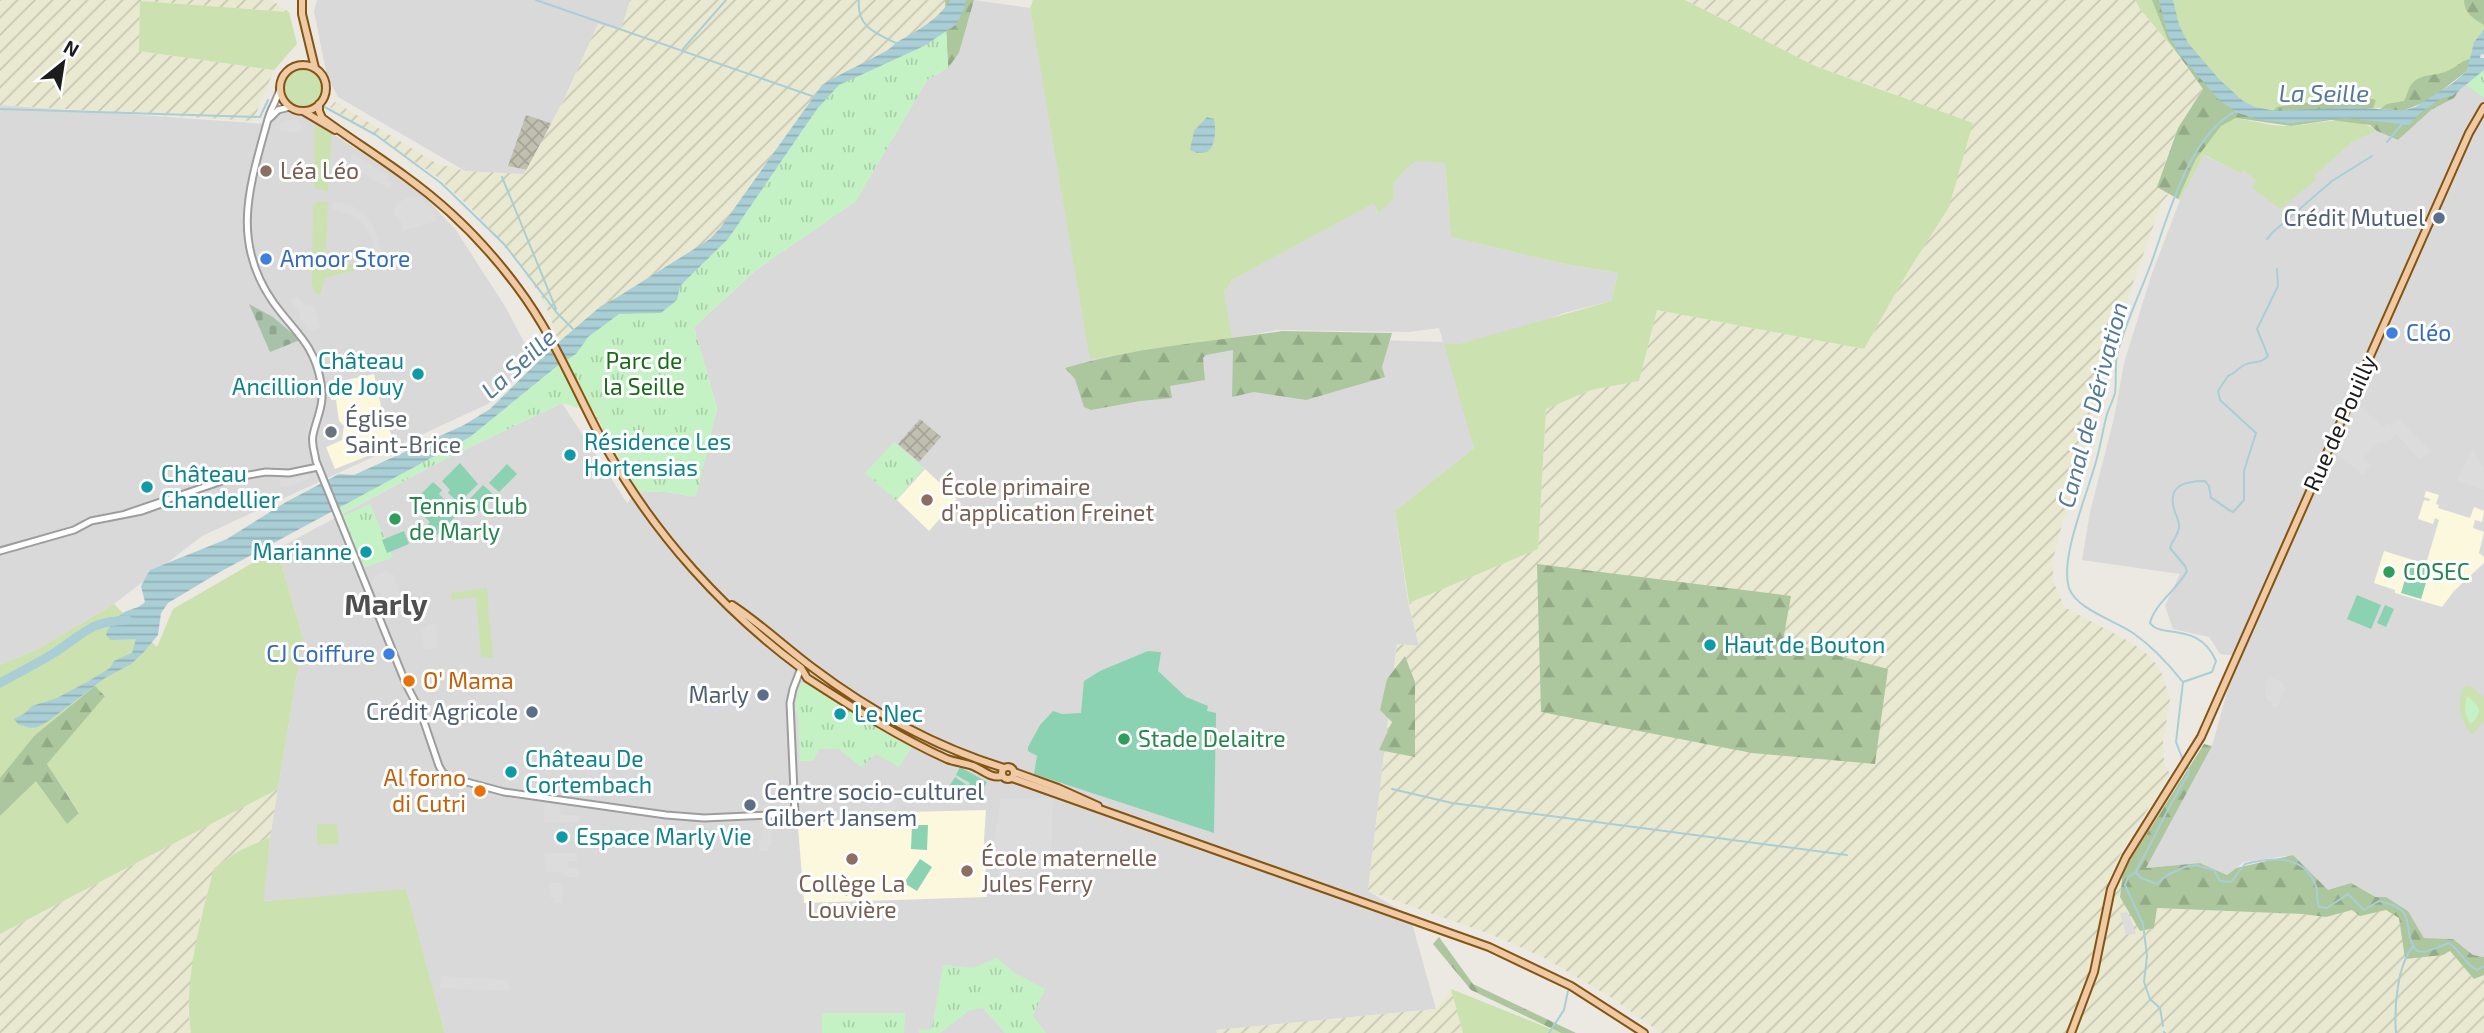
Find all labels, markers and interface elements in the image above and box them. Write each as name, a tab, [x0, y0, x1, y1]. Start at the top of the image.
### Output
north arrow	[28, 28, 98, 98]
text: N	[60, 34, 83, 61]
water label: La Seille	[2279, 78, 2369, 107]
place label: Léa Léo	[280, 156, 359, 184]
marker: Léa Léo	[258, 163, 274, 179]
place label: Crédit Mutuel	[2284, 203, 2425, 231]
marker: Crédit Mutuel	[2431, 210, 2447, 226]
place label: Amoor Store	[280, 244, 410, 272]
marker: Amoor Store	[258, 251, 274, 267]
water label: Canal de Dérivation	[2050, 299, 2133, 511]
place label: Cléo	[2406, 318, 2451, 346]
water label: La Seille	[475, 322, 561, 404]
marker: Cléo	[2384, 325, 2400, 341]
place label: Château Ancillion de Jouy	[232, 346, 404, 400]
park label: Parc de la Seille	[603, 346, 685, 400]
street label: Rue de Pouilly	[2297, 350, 2382, 495]
marker: Château Ancillion de Jouy	[410, 366, 426, 382]
place label: Église Saint-Brice	[345, 404, 461, 458]
marker: Église Saint-Brice	[323, 424, 339, 440]
place label: Résidence Les Hortensias	[584, 427, 731, 481]
marker: Résidence Les Hortensias	[562, 447, 578, 463]
place label: Château Chandellier	[161, 459, 280, 513]
place label: École primaire d'application Freinet	[941, 472, 1154, 526]
marker: Château Chandellier	[139, 479, 155, 495]
place label: Tennis Club de Marly	[409, 491, 528, 545]
marker: École primaire d'application Freinet	[919, 492, 935, 508]
marker: Tennis Club de Marly	[387, 511, 403, 527]
place label: Marianne	[253, 537, 352, 565]
marker: Marianne	[358, 544, 374, 560]
place label: COSEC	[2403, 557, 2470, 585]
marker: COSEC	[2381, 564, 2397, 580]
district label: Marly	[344, 585, 428, 622]
place label: Haut de Bouton	[1724, 630, 1885, 658]
marker: Haut de Bouton	[1702, 637, 1718, 653]
place label: CJ Coiffure	[266, 639, 375, 667]
marker: CJ Coiffure	[381, 646, 397, 662]
place label: O' Mama	[423, 666, 514, 694]
marker: O' Mama	[401, 673, 417, 689]
place label: Marly	[688, 680, 749, 708]
marker: Marly	[755, 687, 771, 703]
place label: Crédit Agricole	[366, 697, 518, 725]
place label: Le Nec	[854, 699, 923, 727]
marker: Crédit Agricole	[524, 704, 540, 720]
marker: Le Nec	[832, 706, 848, 722]
place label: Stade Delaitre	[1138, 724, 1286, 752]
marker: Stade Delaitre	[1116, 731, 1132, 747]
place label: Château De Cortembach	[525, 744, 652, 798]
place label: Al forno di Cutri	[383, 763, 466, 817]
marker: Château De Cortembach	[503, 764, 519, 780]
place label: Centre socio-culturel Gilbert Jansem	[764, 777, 984, 831]
marker: Al forno di Cutri	[472, 783, 488, 799]
marker: Centre socio-culturel Gilbert Jansem	[742, 797, 758, 813]
place label: Espace Marly Vie	[576, 822, 752, 850]
marker: Espace Marly Vie	[554, 829, 570, 845]
place label: École maternelle Jules Ferry	[981, 843, 1157, 897]
marker: Collège La Louvière	[844, 851, 860, 867]
marker: École maternelle Jules Ferry	[959, 863, 975, 879]
place label: Collège La Louvière	[799, 869, 905, 923]

